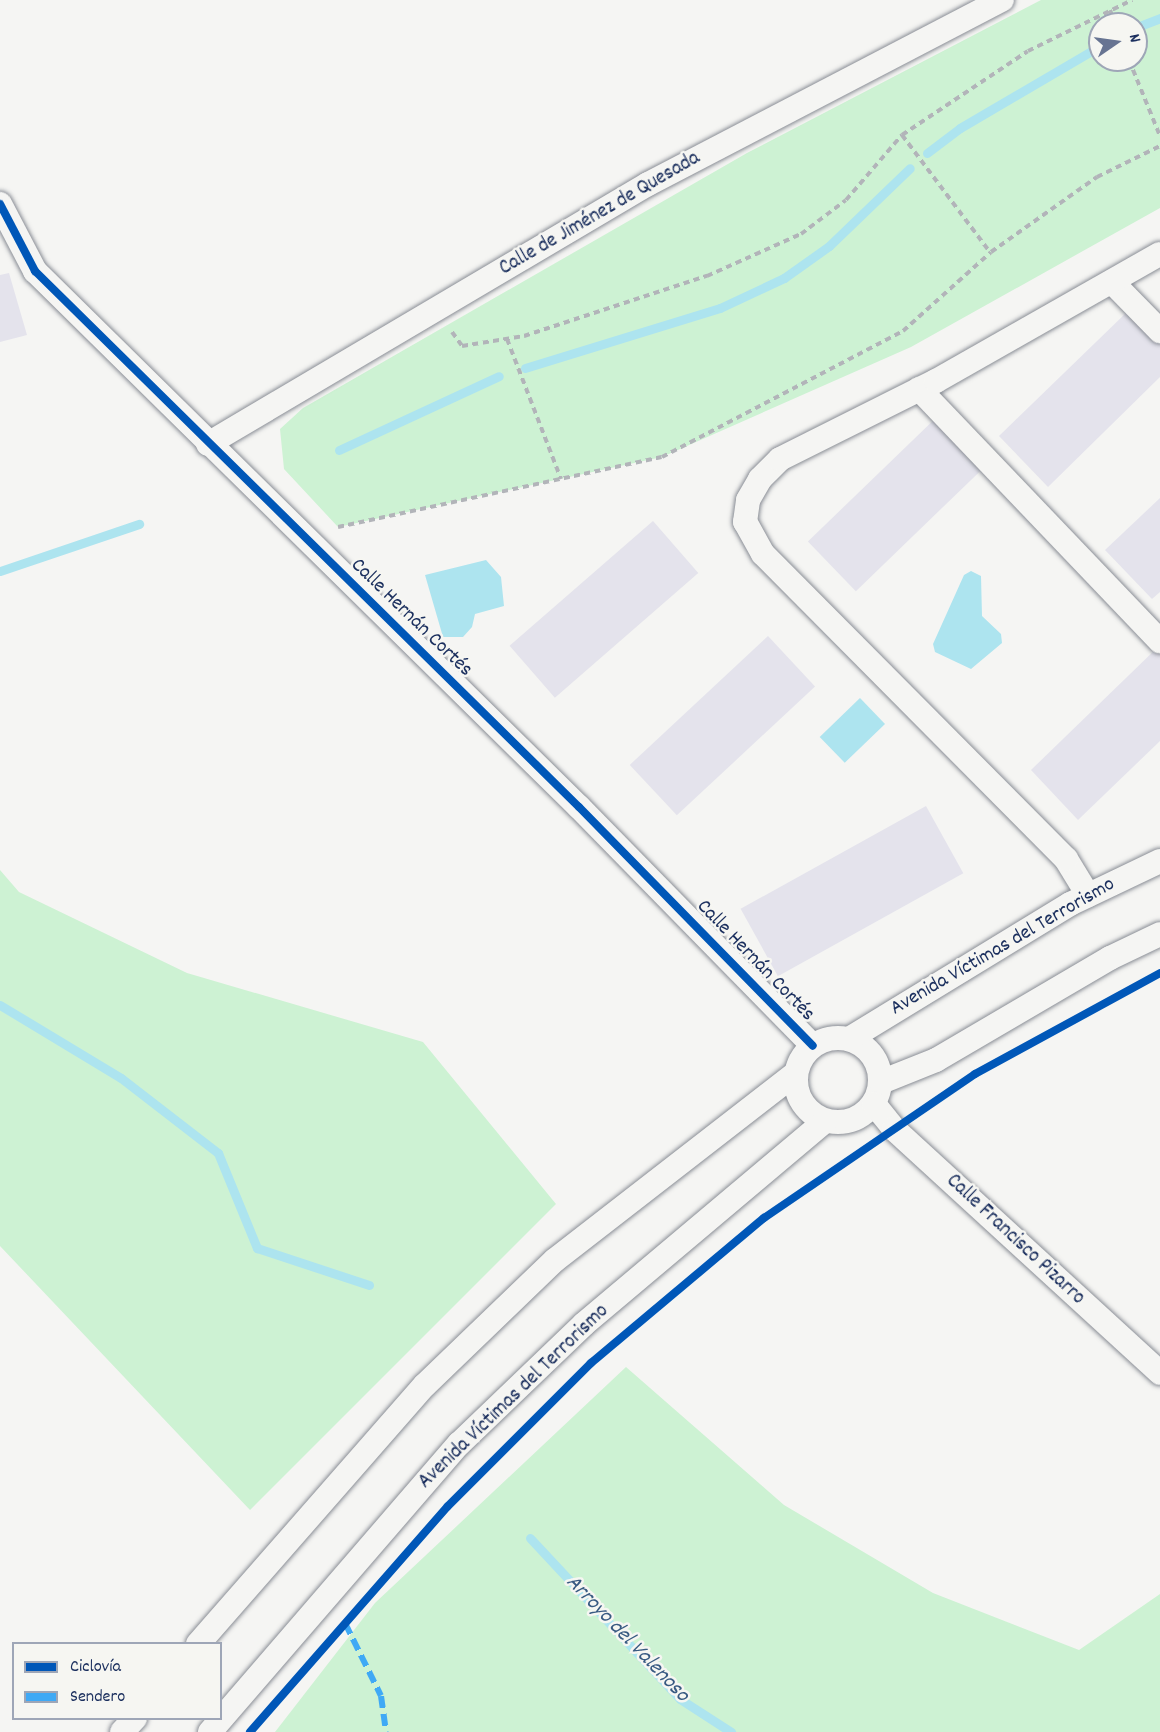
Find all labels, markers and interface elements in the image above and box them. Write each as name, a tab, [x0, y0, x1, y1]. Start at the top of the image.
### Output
north arrow	[1088, 12, 1148, 72]
text: N	[1122, 32, 1146, 45]
street label: Calle de Jiménez de Quesada	[495, 146, 705, 282]
street label: Calle Hernán Cortés	[345, 553, 477, 683]
street label: Avenida Víctimas del Terrorismo	[886, 872, 1120, 1022]
street label: Calle Hernán Cortés	[690, 895, 820, 1027]
street label: Calle Francisco Pizarro	[940, 1169, 1090, 1311]
street label: Avenida Víctimas del Terrorismo	[413, 1299, 615, 1495]
water label: Arroyo del Valenoso	[560, 1570, 694, 1708]
legend	[12, 1642, 222, 1720]
text: Ciclovía	[70, 1655, 121, 1680]
text: Sendero	[70, 1685, 125, 1710]

